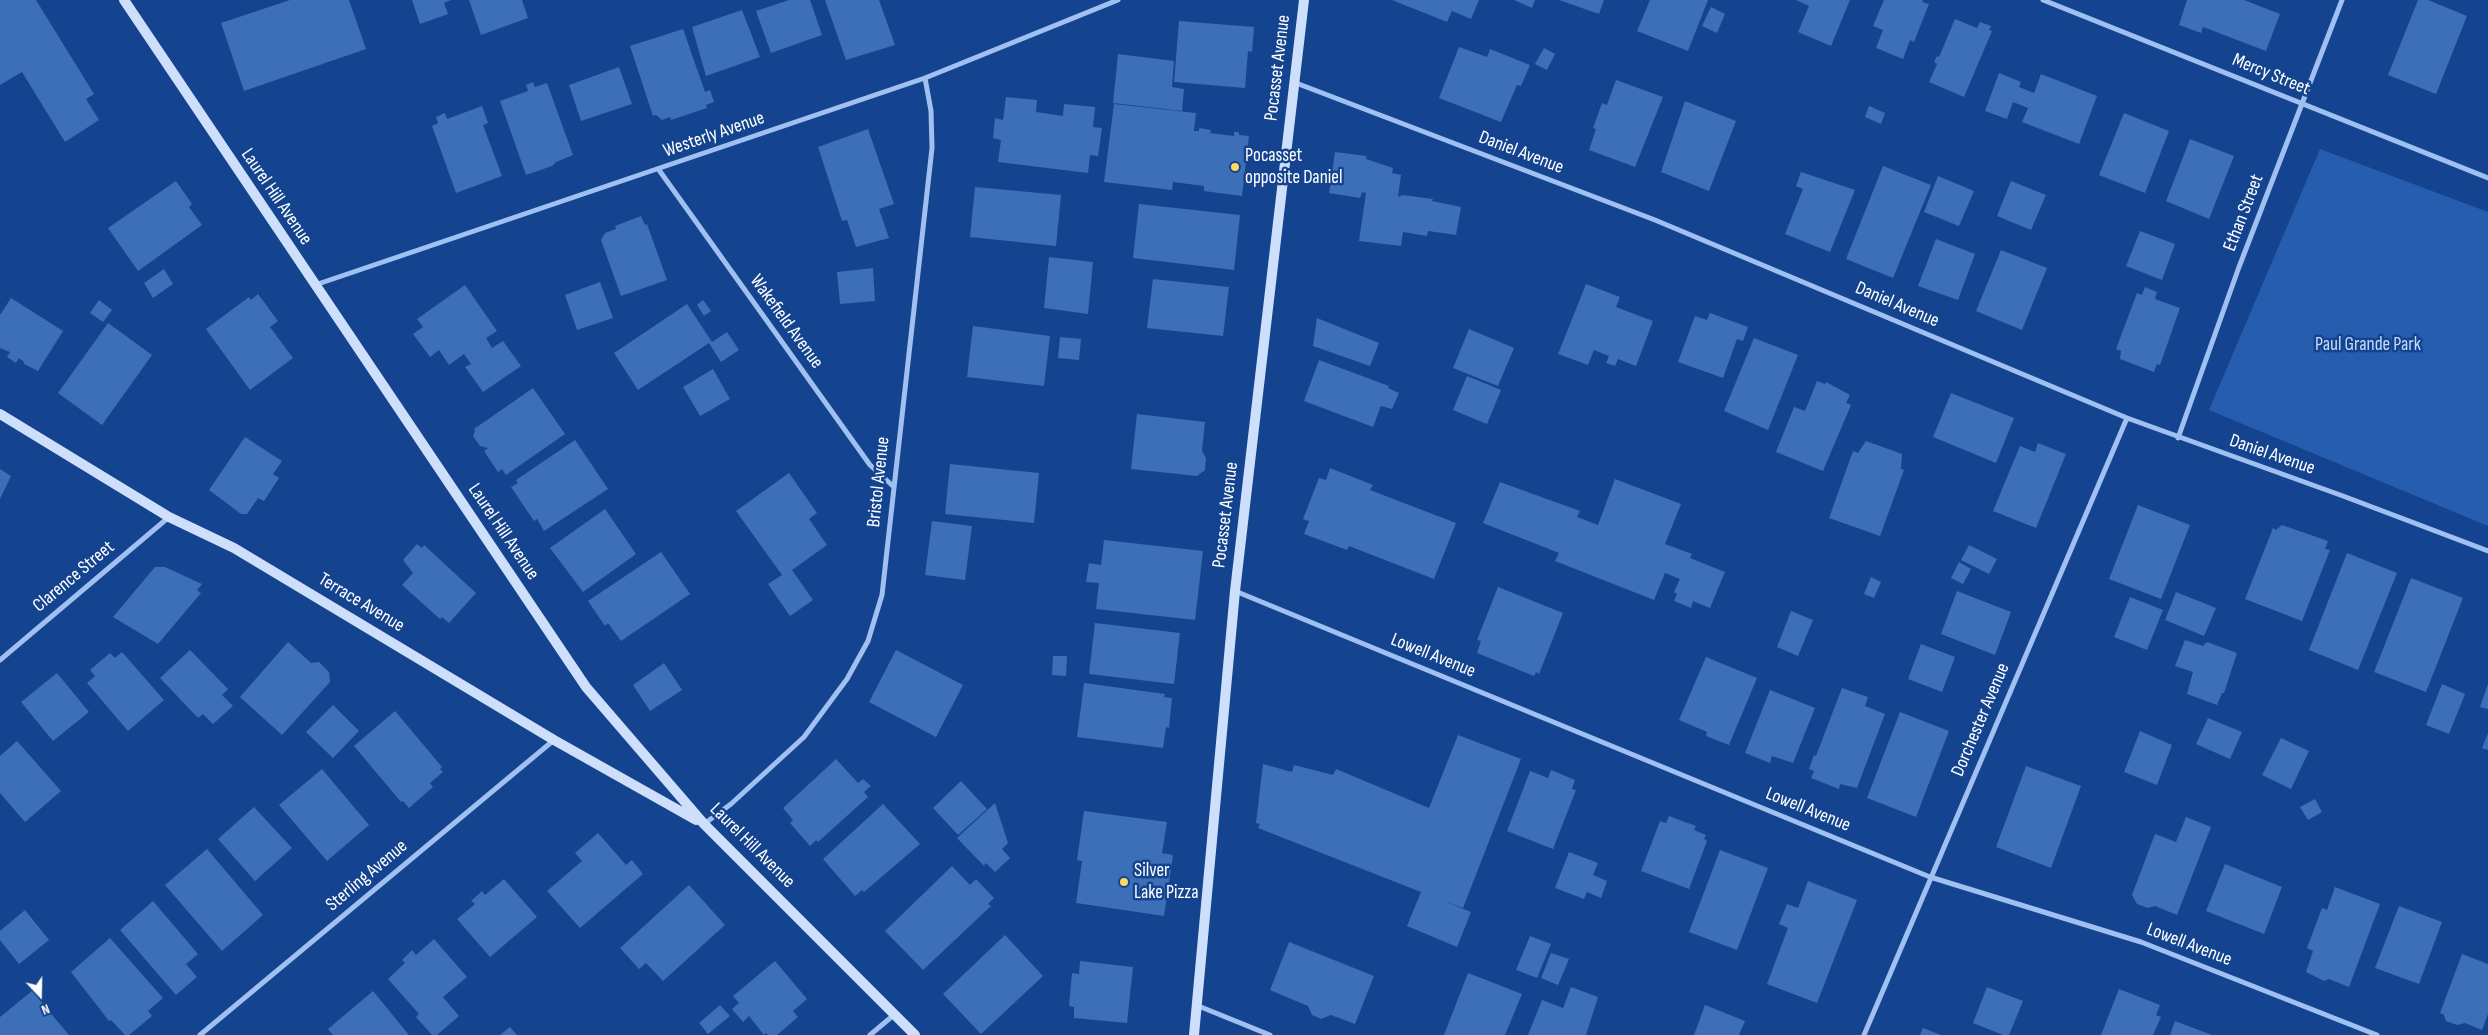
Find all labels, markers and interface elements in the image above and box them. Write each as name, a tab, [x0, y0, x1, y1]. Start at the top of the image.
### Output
street label: Pocasset Avenue	[1260, 14, 1296, 122]
street label: Mercy Street	[2229, 49, 2313, 101]
street label: Westerly Avenue	[660, 107, 768, 163]
street label: Daniel Avenue	[1475, 126, 1567, 180]
street label: Laurel Hill Avenue	[235, 144, 317, 250]
place label: Pocasset opposite Daniel	[1245, 145, 1343, 189]
marker: Pocasset opposite Daniel	[1229, 161, 1241, 173]
street label: Ethan Street	[2219, 171, 2269, 255]
street label: Wakefield Avenue	[744, 271, 828, 373]
street label: Daniel Avenue	[1852, 277, 1942, 333]
park label: Paul Grande Park	[2315, 334, 2421, 356]
street label: Daniel Avenue	[2226, 430, 2318, 480]
street label: Bristol Avenue	[863, 436, 895, 528]
street label: Pocasset Avenue	[1208, 461, 1244, 569]
street label: Laurel Hill Avenue	[462, 479, 544, 585]
street label: Clarence Street	[29, 536, 119, 618]
street label: Terrace Avenue	[314, 568, 408, 638]
street label: Lowell Avenue	[1387, 629, 1479, 683]
street label: Dorchester Avenue	[1947, 660, 2015, 780]
street label: Lowell Avenue	[1762, 783, 1854, 837]
street label: Laurel Hill Avenue	[705, 799, 799, 893]
street label: Sterling Avenue	[322, 835, 412, 917]
place label: Silver Lake Pizza	[1134, 860, 1198, 904]
marker: Silver Lake Pizza	[1118, 876, 1130, 888]
street label: Lowell Avenue	[2143, 918, 2235, 972]
north arrow	[15, 970, 65, 1020]
text: N	[39, 1000, 52, 1019]

